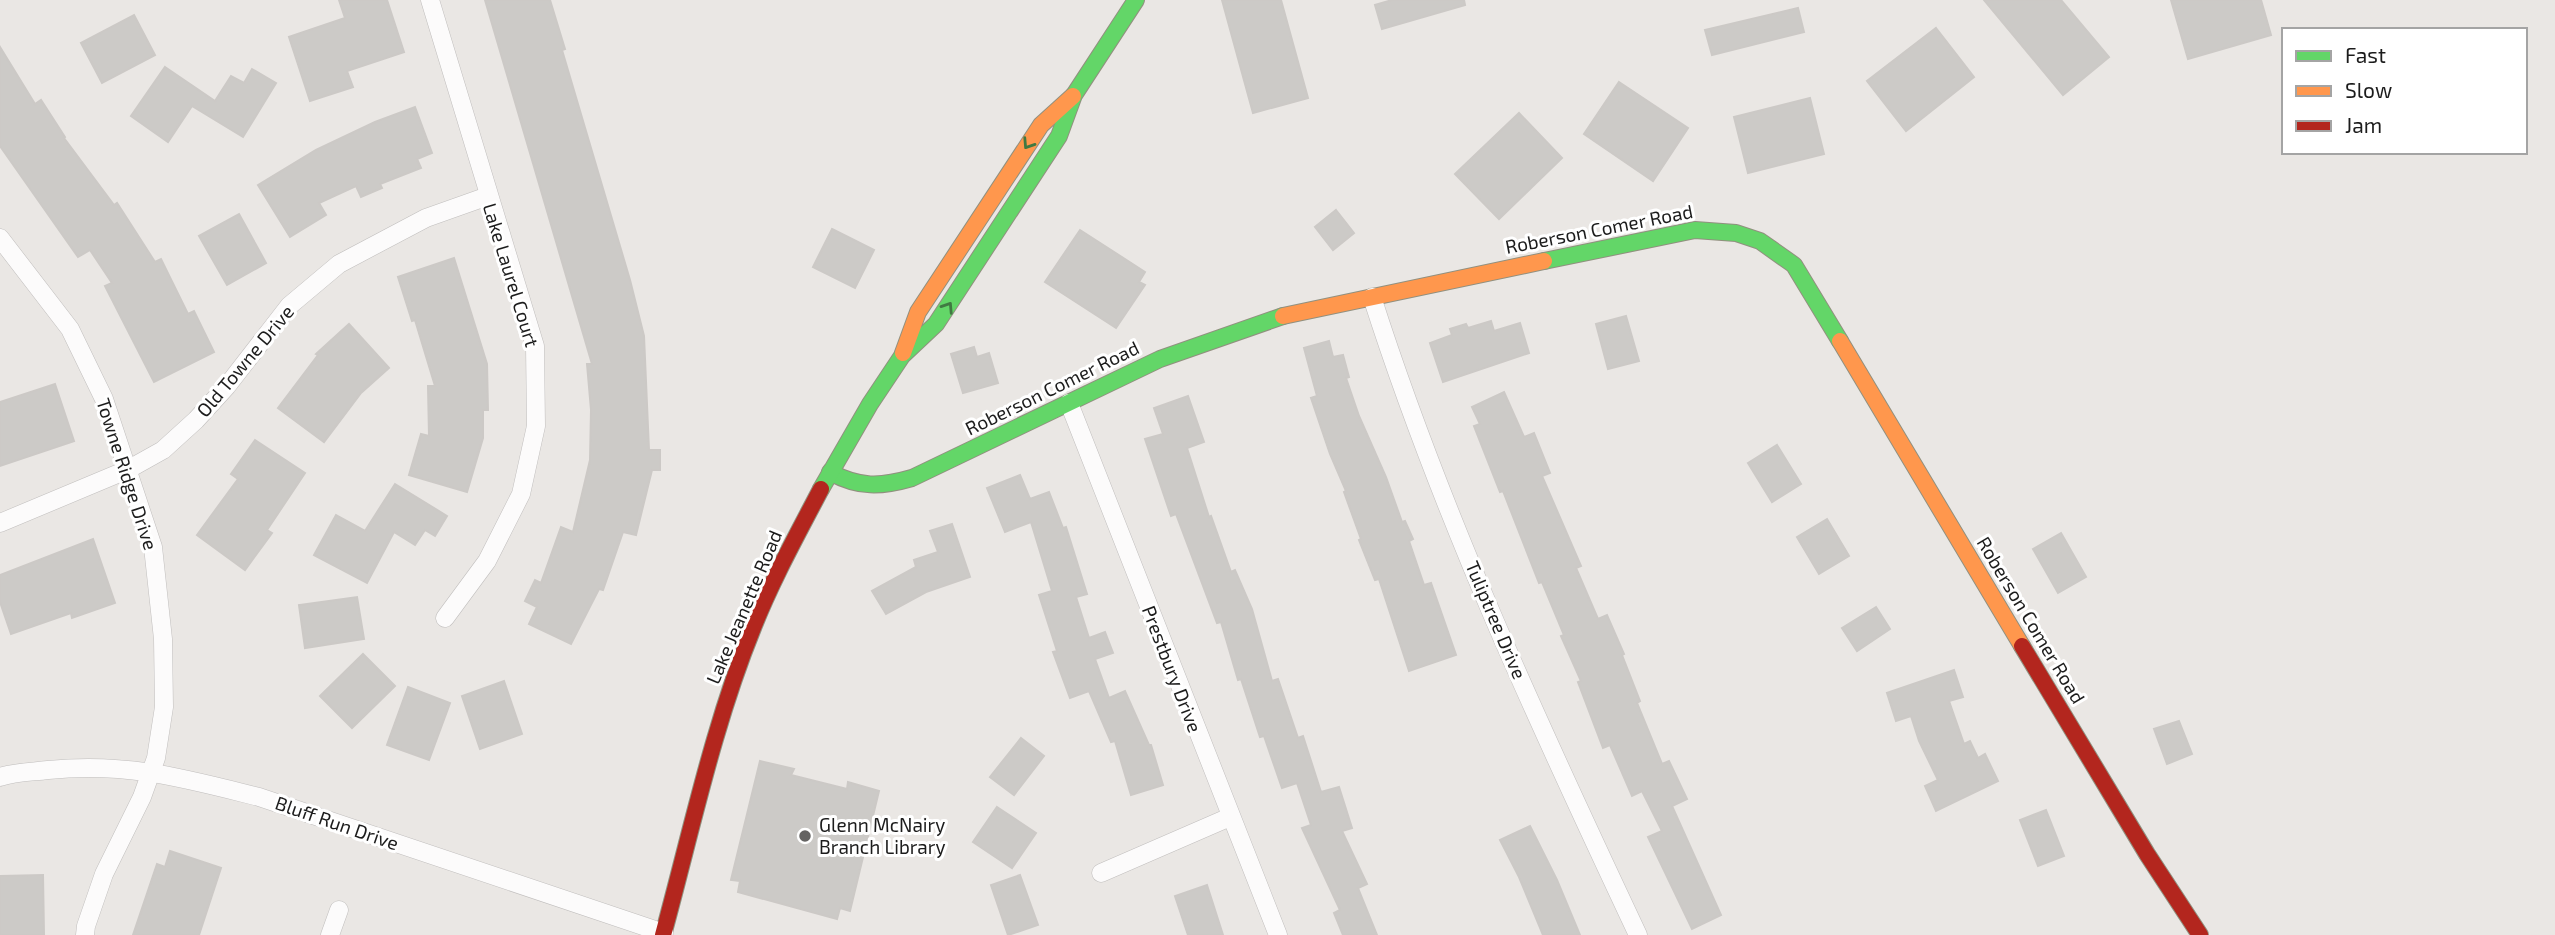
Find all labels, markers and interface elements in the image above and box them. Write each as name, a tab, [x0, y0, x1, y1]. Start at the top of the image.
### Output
legend	[2282, 28, 2527, 154]
text: Fast	[2345, 42, 2386, 67]
text: Slow	[2345, 77, 2392, 102]
text: Jam	[2345, 112, 2382, 137]
one-way arrow	[1023, 137, 1036, 150]
street label: Roberson Comer Road	[1503, 199, 1695, 258]
street label: Lake Laurel Court	[479, 200, 544, 350]
street label: Old Towne Drive	[191, 300, 298, 421]
one-way arrow	[939, 301, 952, 314]
street label: Roberson Comer Road	[961, 335, 1142, 440]
street label: Towne Ridge Drive	[92, 395, 163, 553]
street label: Lake Jeanette Road	[701, 527, 786, 687]
street label: Roberson Comer Road	[1973, 532, 2090, 707]
street label: Tuliptree Drive	[1461, 557, 1532, 682]
street label: Prestbury Drive	[1138, 602, 1207, 735]
street label: Bluff Run Drive	[272, 791, 402, 854]
place label: Glenn McNairy Branch Library	[819, 813, 945, 858]
marker: Glenn McNairy Branch Library	[797, 828, 813, 844]

